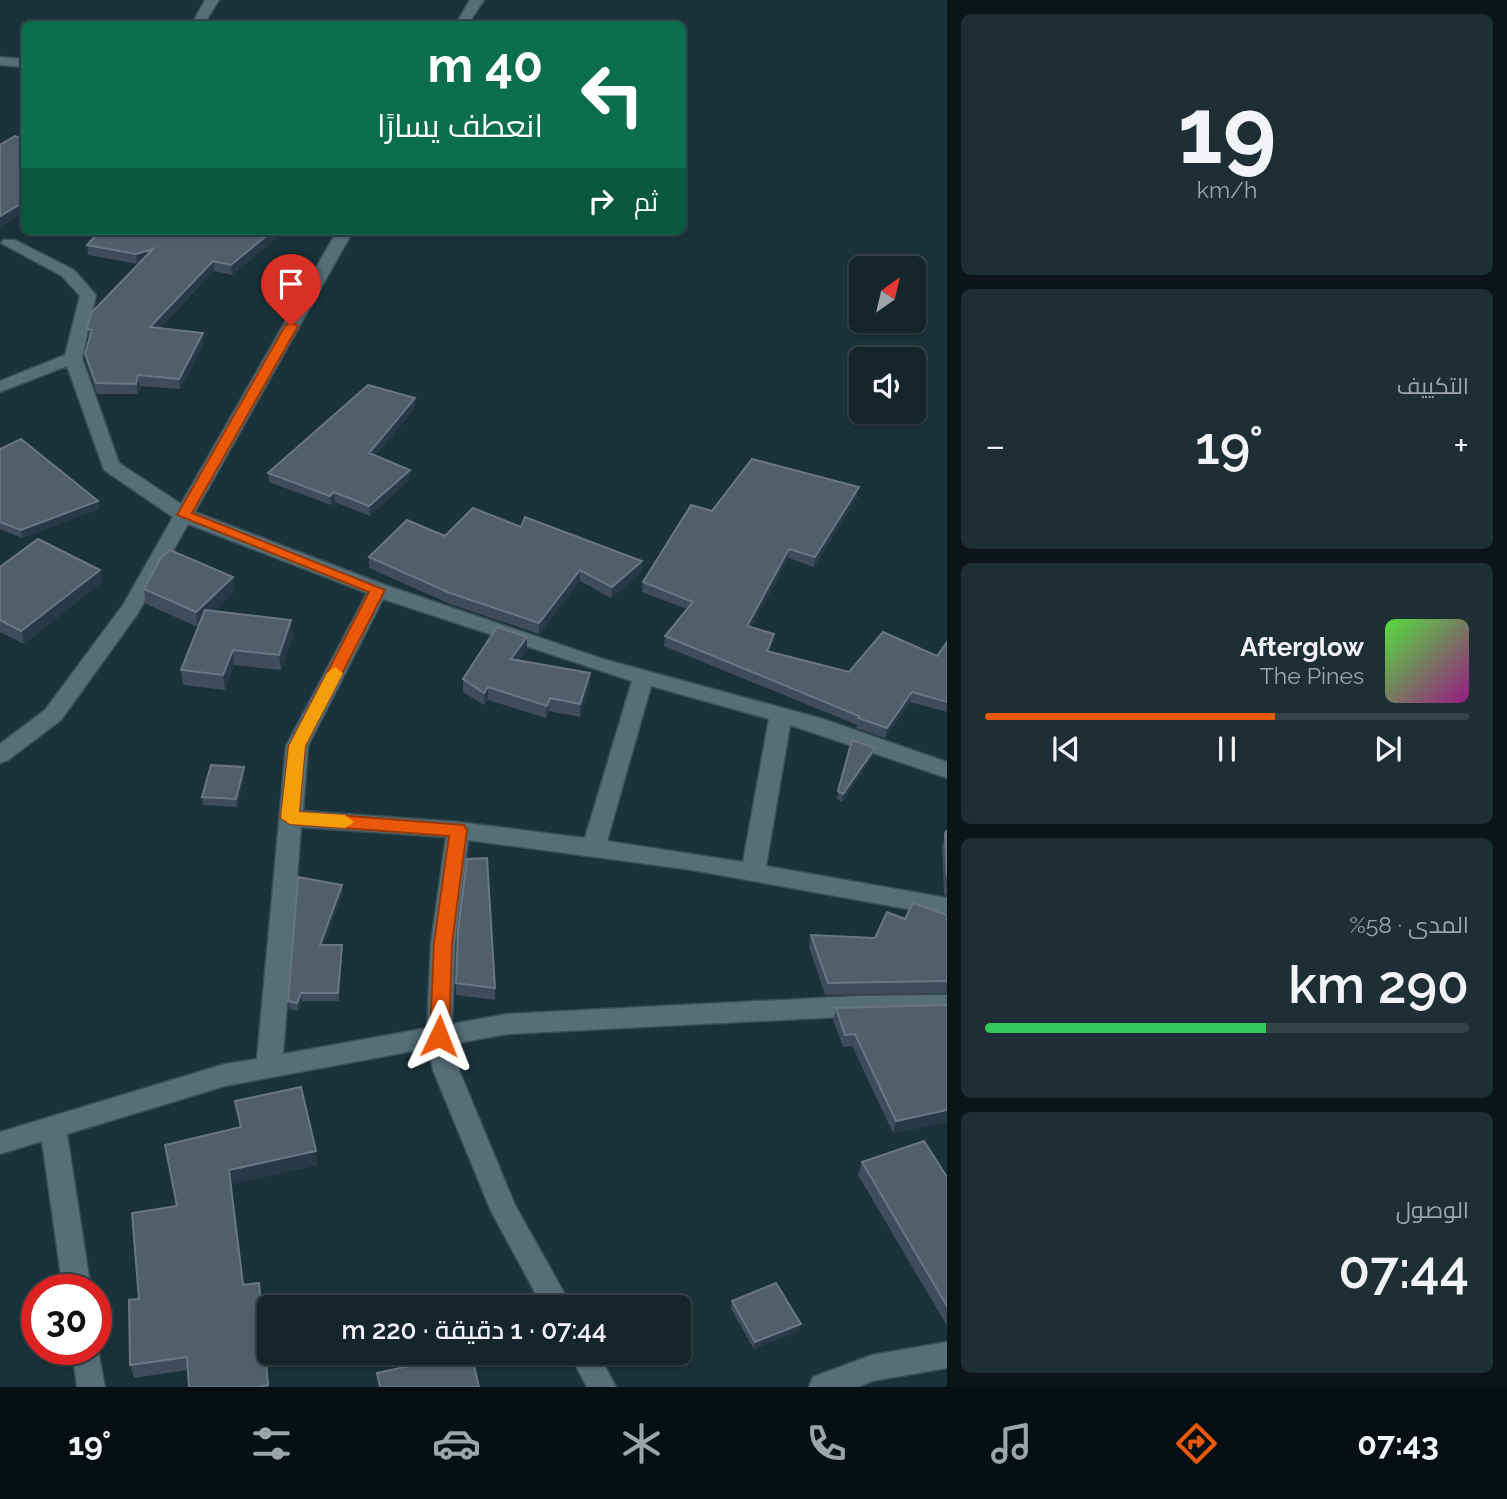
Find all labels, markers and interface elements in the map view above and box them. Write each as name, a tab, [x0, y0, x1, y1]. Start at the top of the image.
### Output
text: 40 m	[428, 36, 543, 93]
icon: left	[567, 49, 658, 140]
text: 19	[1178, 77, 1276, 184]
text: انعطف يسارًا	[377, 107, 543, 144]
text: km/h	[1197, 176, 1257, 203]
icon: right	[582, 182, 620, 220]
text: ثم	[634, 187, 658, 217]
pin	[261, 254, 321, 326]
north arrow	[849, 256, 926, 332]
map controls	[849, 256, 926, 424]
icon: arrive	[272, 265, 310, 303]
button: sound	[849, 347, 926, 424]
text: التكييف	[1397, 372, 1469, 399]
text: 19°	[1195, 415, 1263, 476]
text: −	[985, 423, 1005, 468]
text: +	[1453, 423, 1469, 468]
text: Afterglow	[1240, 632, 1364, 662]
text: The Pines	[1260, 662, 1364, 689]
icon: previous	[1047, 730, 1085, 768]
icon: pause	[1208, 730, 1246, 768]
icon: next	[1369, 730, 1407, 768]
text: المدى · 58%	[1349, 911, 1469, 938]
text: 290 km	[1288, 954, 1469, 1015]
position arrow	[402, 999, 476, 1073]
text: الوصول	[1396, 1196, 1469, 1223]
text: 07:44	[1338, 1239, 1469, 1300]
speed limit sign: 30	[21, 1274, 112, 1365]
text: 07:44 · 1 دقيقة · 220 m	[341, 1315, 607, 1345]
icon: filters	[247, 1419, 296, 1468]
icon: car	[432, 1419, 481, 1468]
icon: climate	[617, 1419, 666, 1468]
icon: phone	[802, 1419, 851, 1468]
icon: music	[987, 1419, 1036, 1468]
icon: directions	[1172, 1419, 1221, 1468]
text: 19°	[68, 1425, 111, 1462]
text: 07:43	[1357, 1425, 1439, 1462]

